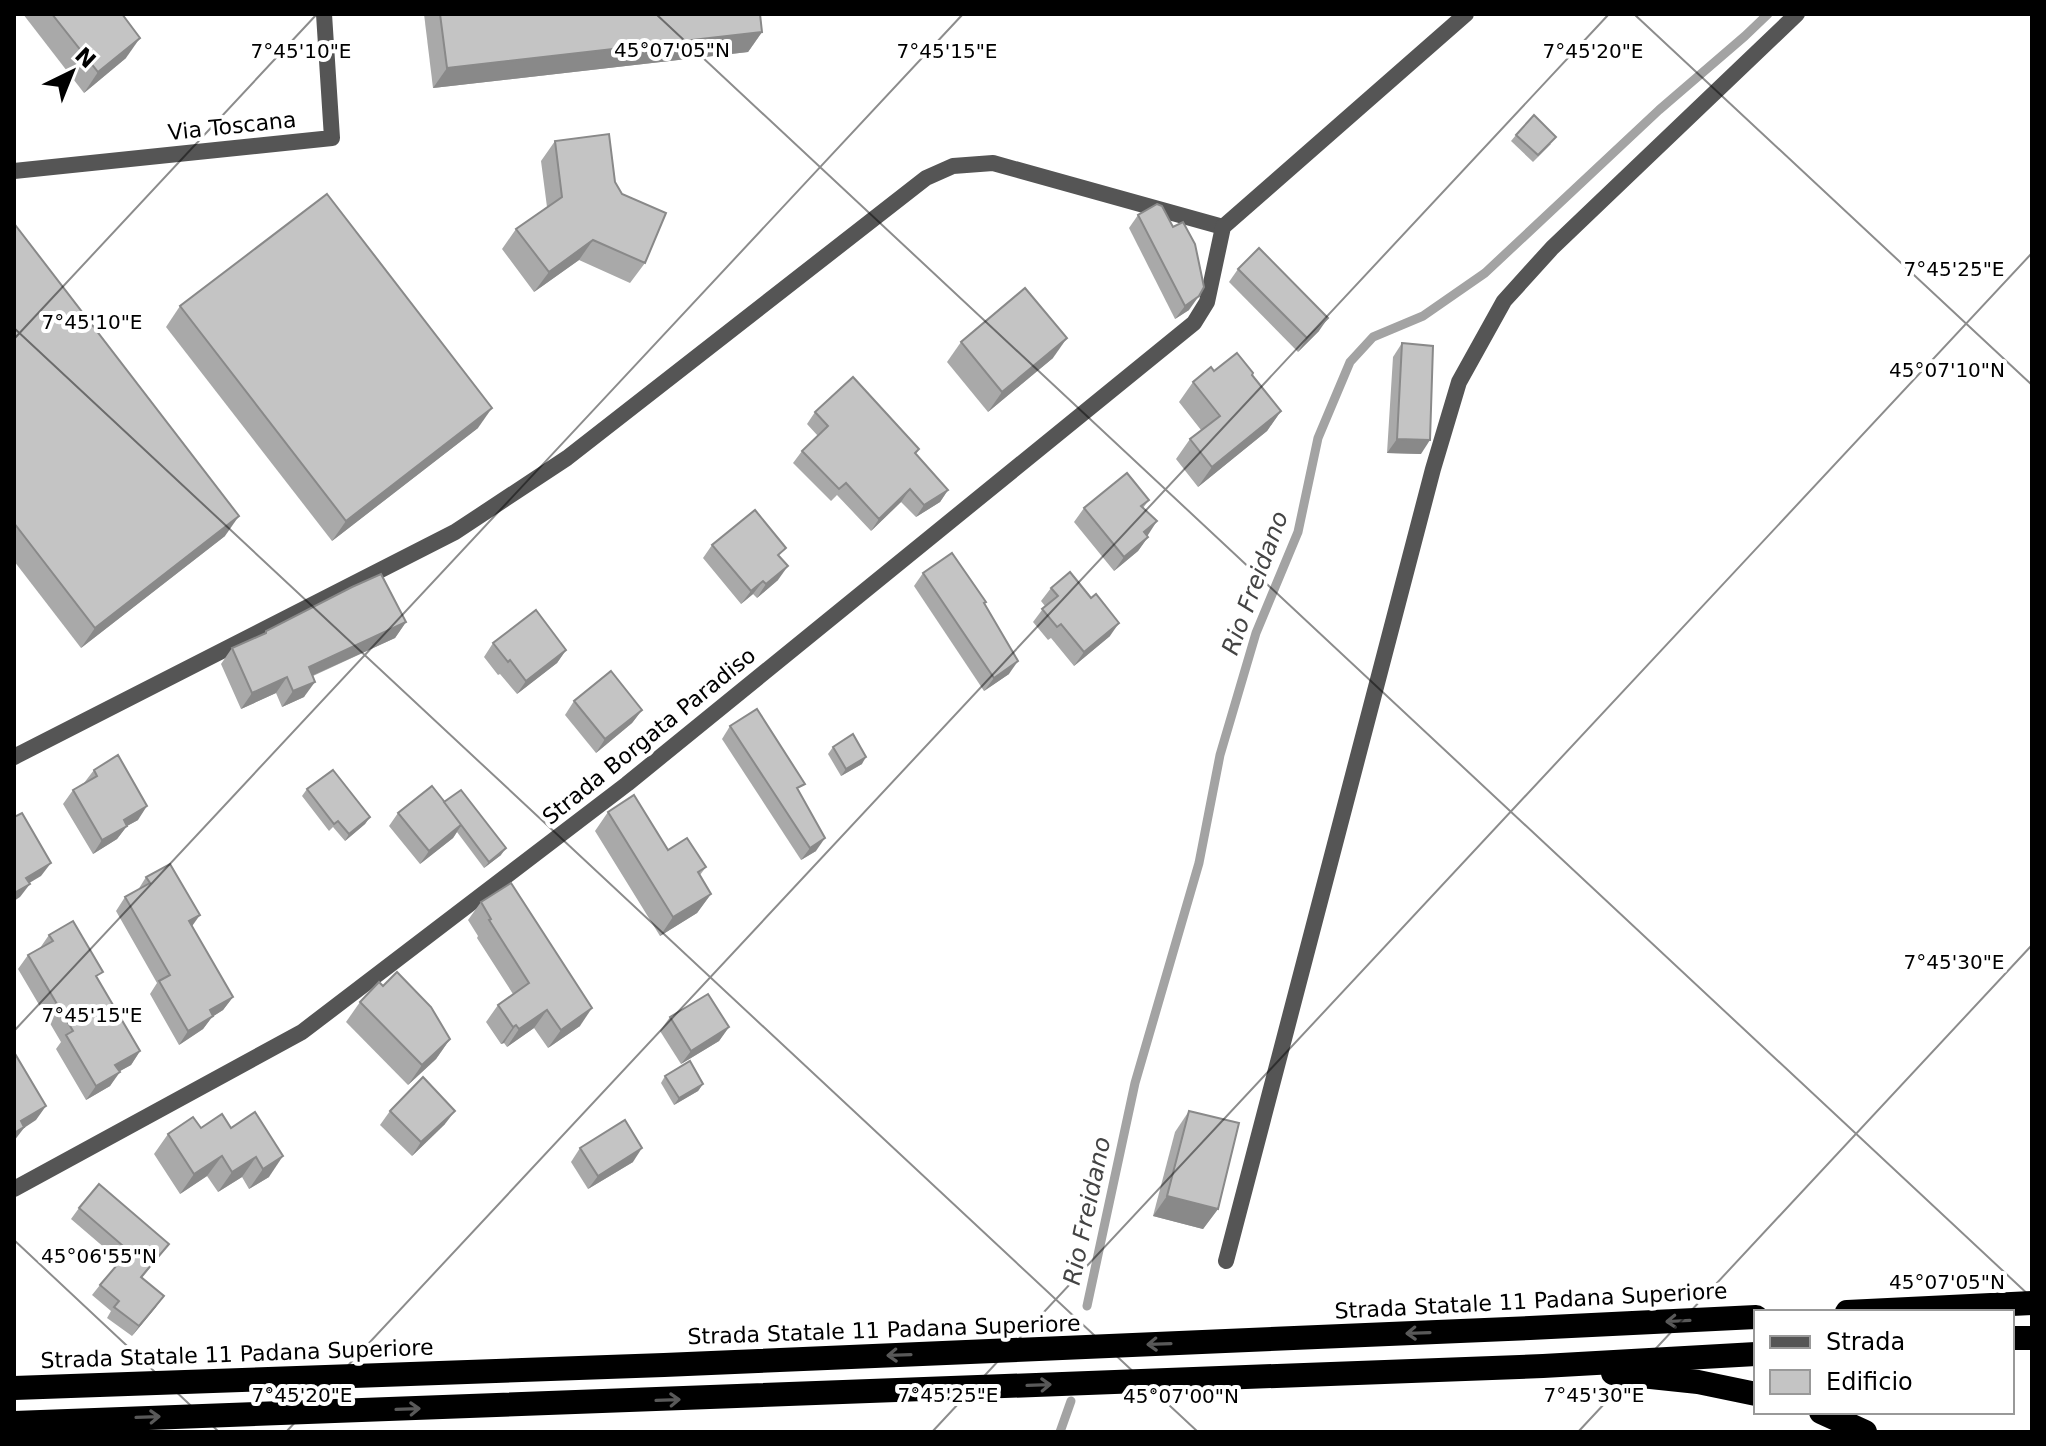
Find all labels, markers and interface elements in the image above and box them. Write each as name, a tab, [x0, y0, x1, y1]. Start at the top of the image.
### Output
north arrow	[32, 32, 112, 112]
text: 45°07'05"N	[614, 38, 730, 62]
text: 7°45'10"E	[251, 39, 351, 63]
text: 7°45'15"E	[897, 39, 997, 63]
text: 7°45'20"E	[1543, 39, 1643, 63]
text: N	[70, 42, 101, 73]
street label: Via Toscana	[167, 107, 297, 145]
text: 7°45'25"E	[1904, 257, 2004, 281]
text: 7°45'10"E	[42, 310, 142, 334]
text: 45°07'10"N	[1889, 358, 2005, 382]
water label: Rio Freidano	[1216, 507, 1294, 659]
street label: Strada Borgata Paradiso	[538, 642, 760, 830]
text: 7°45'30"E	[1904, 950, 2004, 974]
text: 7°45'15"E	[42, 1003, 142, 1027]
water label: Rio Freidano	[1058, 1134, 1116, 1288]
text: 45°06'55"N	[41, 1244, 157, 1268]
text: 45°07'05"N	[1889, 1270, 2005, 1294]
street label: Strada Statale 11 Padana Superiore	[1334, 1278, 1728, 1324]
legend	[1754, 1310, 2014, 1414]
street label: Strada Statale 11 Padana Superiore	[687, 1311, 1081, 1349]
one-way arrow	[1665, 1313, 1692, 1328]
one-way arrow	[1405, 1326, 1432, 1341]
text: Strada	[1826, 1328, 1905, 1356]
street label: Strada Statale 11 Padana Superiore	[40, 1335, 434, 1373]
one-way arrow	[1146, 1337, 1173, 1352]
one-way arrow	[886, 1348, 913, 1363]
text: Edificio	[1826, 1368, 1913, 1396]
one-way arrow	[1025, 1377, 1052, 1392]
text: 7°45'20"E	[252, 1383, 352, 1407]
text: 7°45'25"E	[898, 1383, 998, 1407]
text: 7°45'30"E	[1544, 1383, 1644, 1407]
text: 45°07'00"N	[1123, 1384, 1239, 1408]
one-way arrow	[654, 1392, 681, 1407]
one-way arrow	[394, 1401, 421, 1416]
one-way arrow	[134, 1410, 161, 1425]

